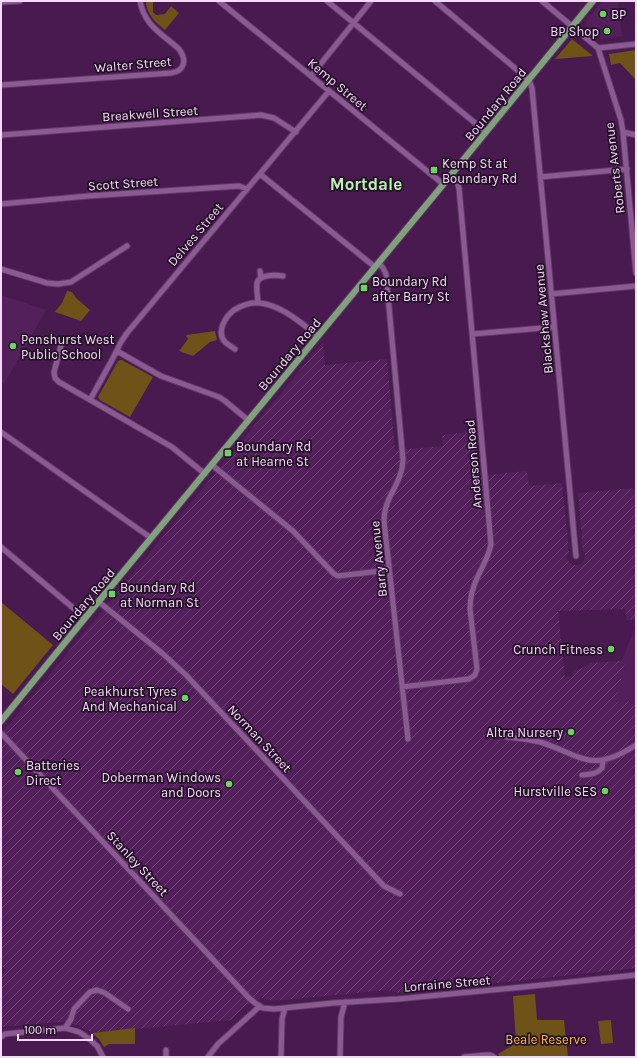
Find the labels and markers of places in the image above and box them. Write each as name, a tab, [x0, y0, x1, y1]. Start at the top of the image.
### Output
place label: BP	[611, 7, 626, 22]
marker: BP	[598, 9, 608, 19]
place label: BP Shop	[550, 24, 599, 39]
marker: BP Shop	[602, 26, 612, 36]
place label: Kemp St at Boundary Rd	[442, 156, 517, 186]
marker: Kemp St at Boundary Rd	[429, 165, 439, 175]
place label: Boundary Rd after Barry St	[372, 274, 450, 304]
marker: Boundary Rd after Barry St	[359, 283, 369, 293]
place label: Penshurst West Public School	[21, 332, 114, 362]
marker: Penshurst West Public School	[8, 341, 18, 351]
place label: Boundary Rd at Hearne St	[236, 439, 311, 469]
marker: Boundary Rd at Hearne St	[223, 448, 233, 458]
place label: Boundary Rd at Norman St	[120, 580, 199, 610]
marker: Boundary Rd at Norman St	[107, 589, 117, 599]
place label: Crunch Fitness	[513, 642, 603, 657]
marker: Crunch Fitness	[606, 644, 616, 654]
place label: Peakhurst Tyres And Mechanical	[82, 684, 177, 714]
marker: Peakhurst Tyres And Mechanical	[180, 693, 190, 703]
place label: Altra Nursery	[486, 725, 563, 740]
marker: Altra Nursery	[566, 727, 576, 737]
place label: Batteries Direct	[26, 758, 80, 788]
marker: Batteries Direct	[13, 767, 23, 777]
place label: Doberman Windows and Doors	[102, 770, 221, 800]
marker: Doberman Windows and Doors	[224, 779, 234, 789]
place label: Hurstville SES	[514, 784, 597, 799]
marker: Hurstville SES	[600, 786, 610, 796]

